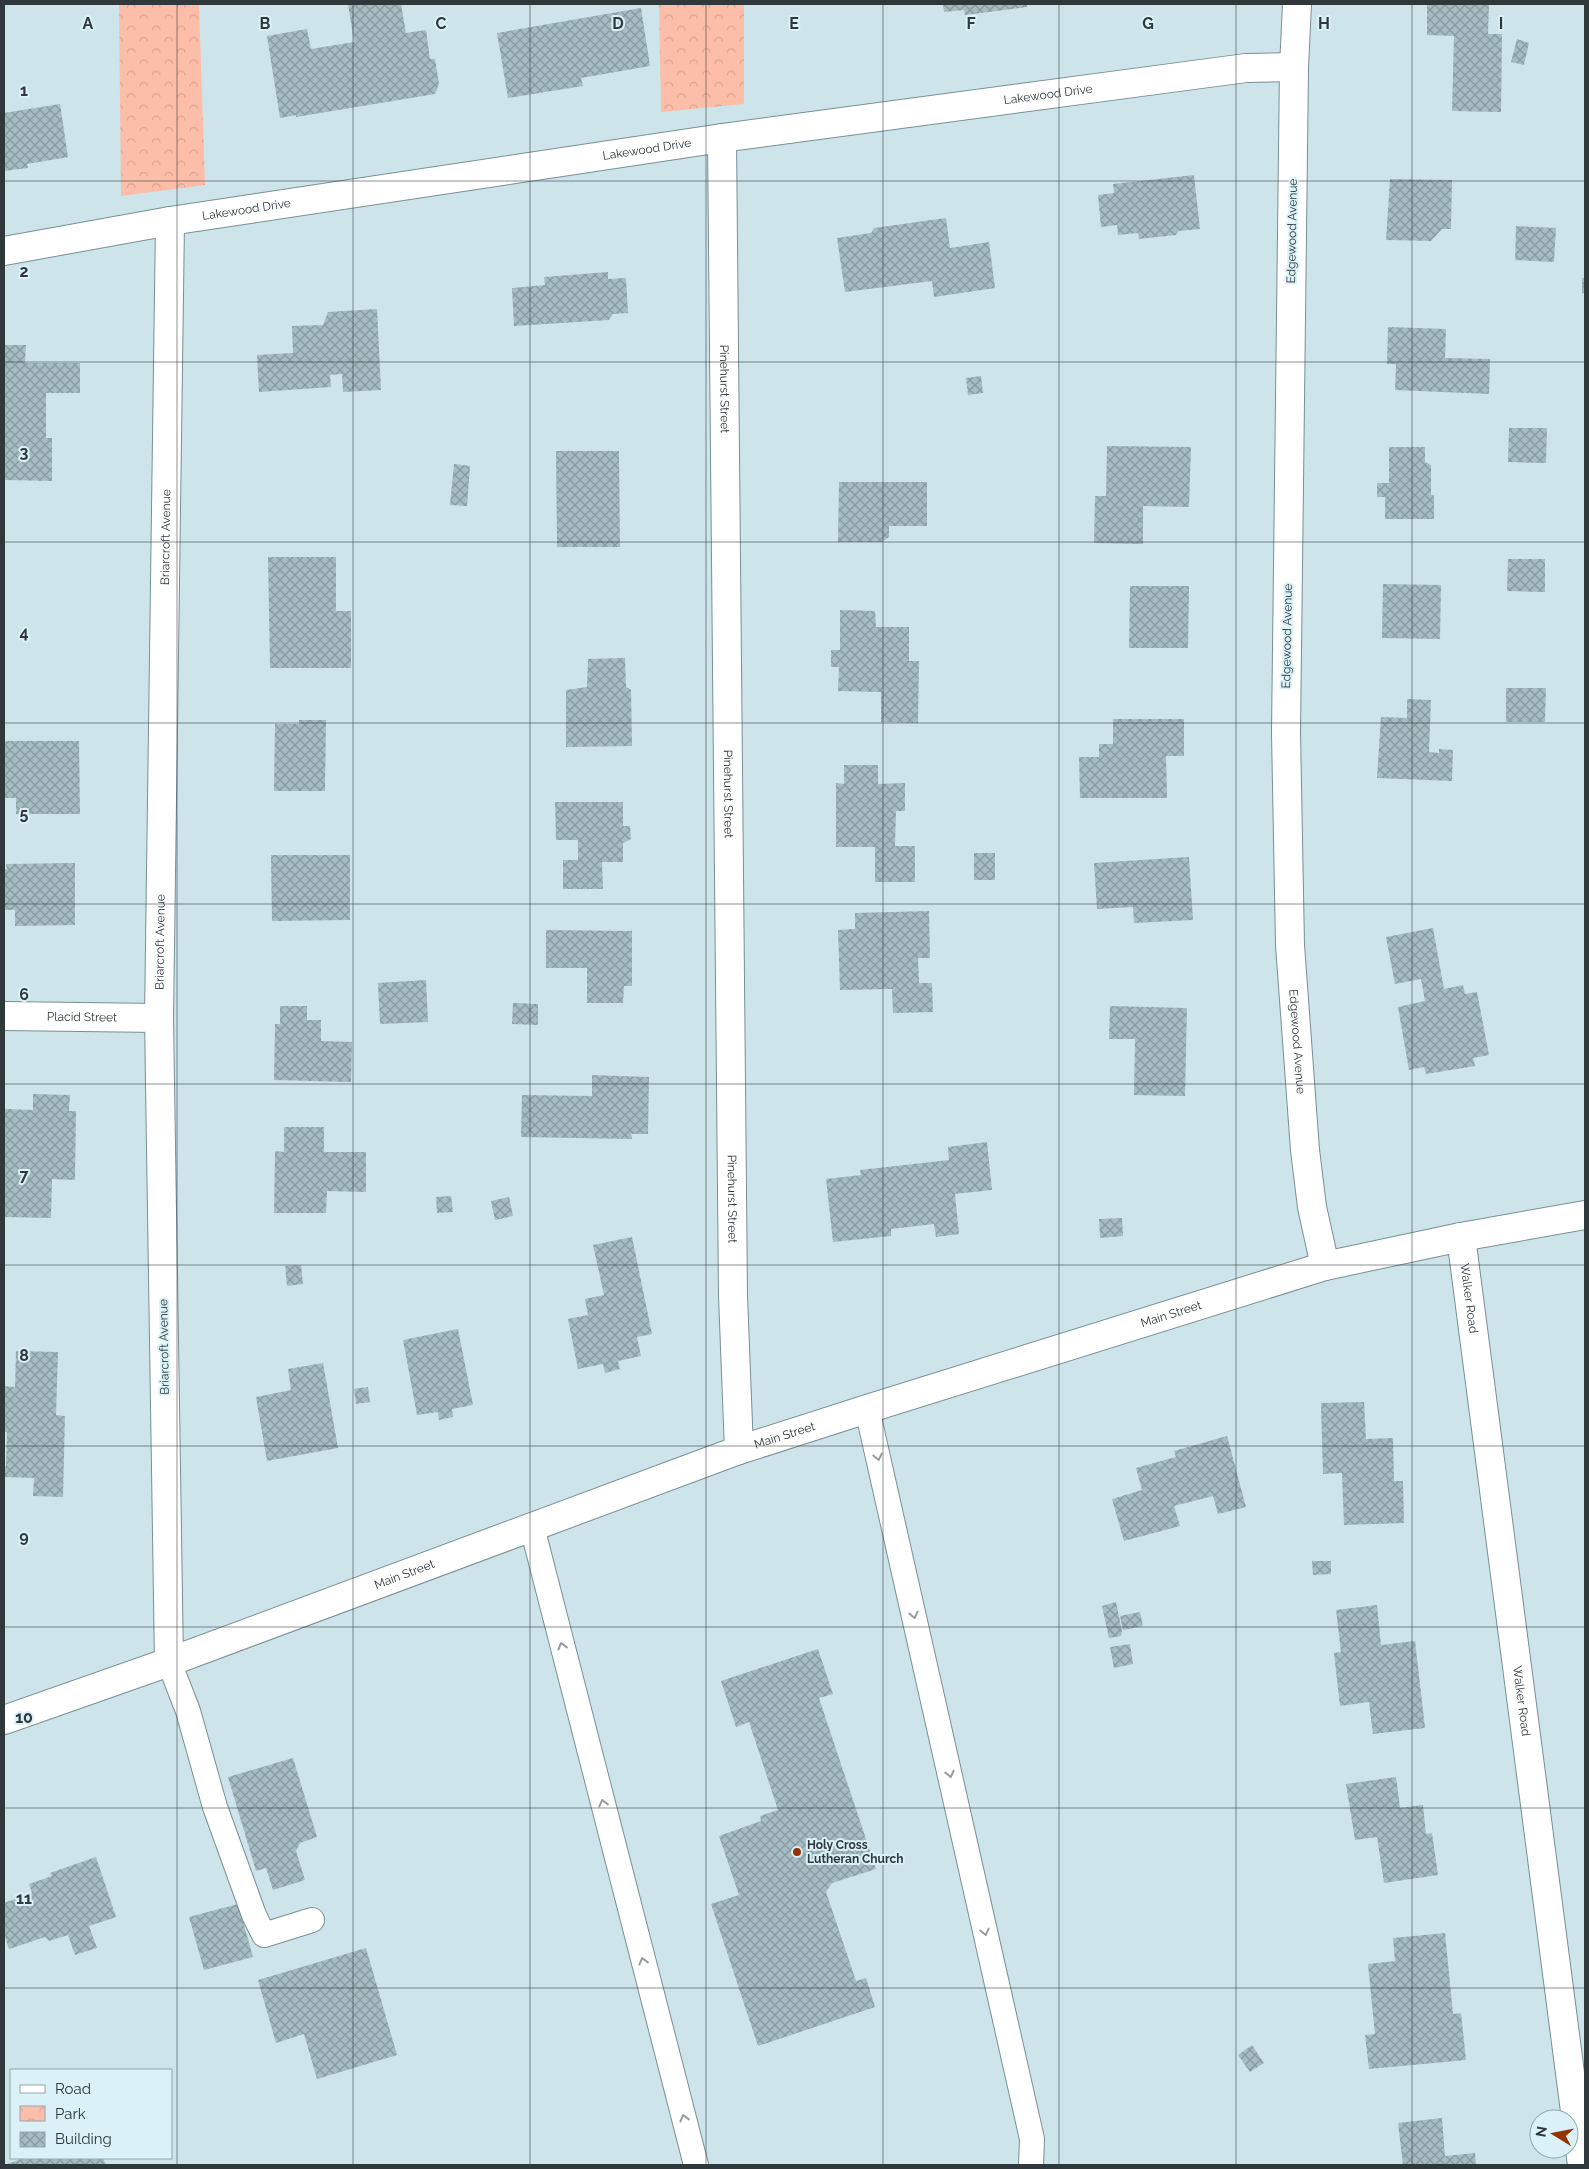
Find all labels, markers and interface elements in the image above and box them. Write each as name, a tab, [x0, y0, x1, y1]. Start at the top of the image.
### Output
text: A	[83, 14, 94, 33]
text: B	[260, 14, 271, 33]
text: C	[436, 14, 447, 33]
text: D	[612, 14, 624, 33]
text: E	[789, 14, 799, 33]
text: F	[966, 14, 976, 33]
text: G	[1142, 14, 1154, 33]
text: H	[1318, 14, 1330, 33]
text: I	[1499, 14, 1503, 33]
text: 1	[20, 81, 28, 100]
street label: Lakewood Drive	[1003, 82, 1093, 107]
street label: Lakewood Drive	[602, 136, 692, 163]
street label: Edgewood Avenue	[1284, 178, 1300, 284]
street label: Lakewood Drive	[201, 196, 292, 223]
text: 2	[19, 262, 29, 281]
street label: Pinehurst Street	[717, 345, 732, 433]
text: 3	[20, 443, 29, 462]
street label: Briarcroft Avenue	[158, 489, 173, 585]
street label: Edgewood Avenue	[1279, 583, 1295, 689]
text: 4	[19, 623, 29, 642]
street label: Pinehurst Street	[721, 750, 736, 838]
text: 5	[20, 804, 29, 823]
street label: Briarcroft Avenue	[152, 894, 168, 990]
text: 6	[19, 985, 29, 1004]
street label: Edgewood Avenue	[1286, 989, 1308, 1094]
street label: Placid Street	[47, 1010, 117, 1024]
street label: Pinehurst Street	[725, 1155, 739, 1243]
text: 7	[20, 1166, 29, 1185]
street label: Walker Road	[1458, 1263, 1481, 1334]
street label: Main Street	[1139, 1298, 1203, 1330]
street label: Briarcroft Avenue	[156, 1299, 172, 1395]
text: 8	[19, 1346, 29, 1365]
street label: Main Street	[753, 1419, 817, 1452]
one-way arrow	[872, 1452, 883, 1461]
text: 9	[19, 1527, 29, 1546]
street label: Main Street	[372, 1557, 436, 1592]
one-way arrow	[908, 1611, 919, 1620]
one-way arrow	[557, 1641, 568, 1650]
street label: Walker Road	[1510, 1665, 1533, 1737]
text: 10	[15, 1708, 33, 1727]
one-way arrow	[944, 1769, 955, 1778]
one-way arrow	[598, 1800, 608, 1808]
place label: Holy Cross Lutheran Church	[807, 1838, 904, 1866]
marker: Holy Cross Lutheran Church	[791, 1846, 803, 1858]
text: 11	[16, 1889, 32, 1908]
one-way arrow	[979, 1928, 990, 1937]
one-way arrow	[638, 1956, 649, 1965]
legend	[10, 2069, 172, 2159]
text: Road	[55, 2080, 91, 2098]
text: Park	[55, 2105, 86, 2123]
north arrow	[1529, 2109, 1579, 2159]
one-way arrow	[679, 2115, 689, 2123]
text: N	[1532, 2125, 1550, 2138]
text: Building	[55, 2130, 112, 2148]

